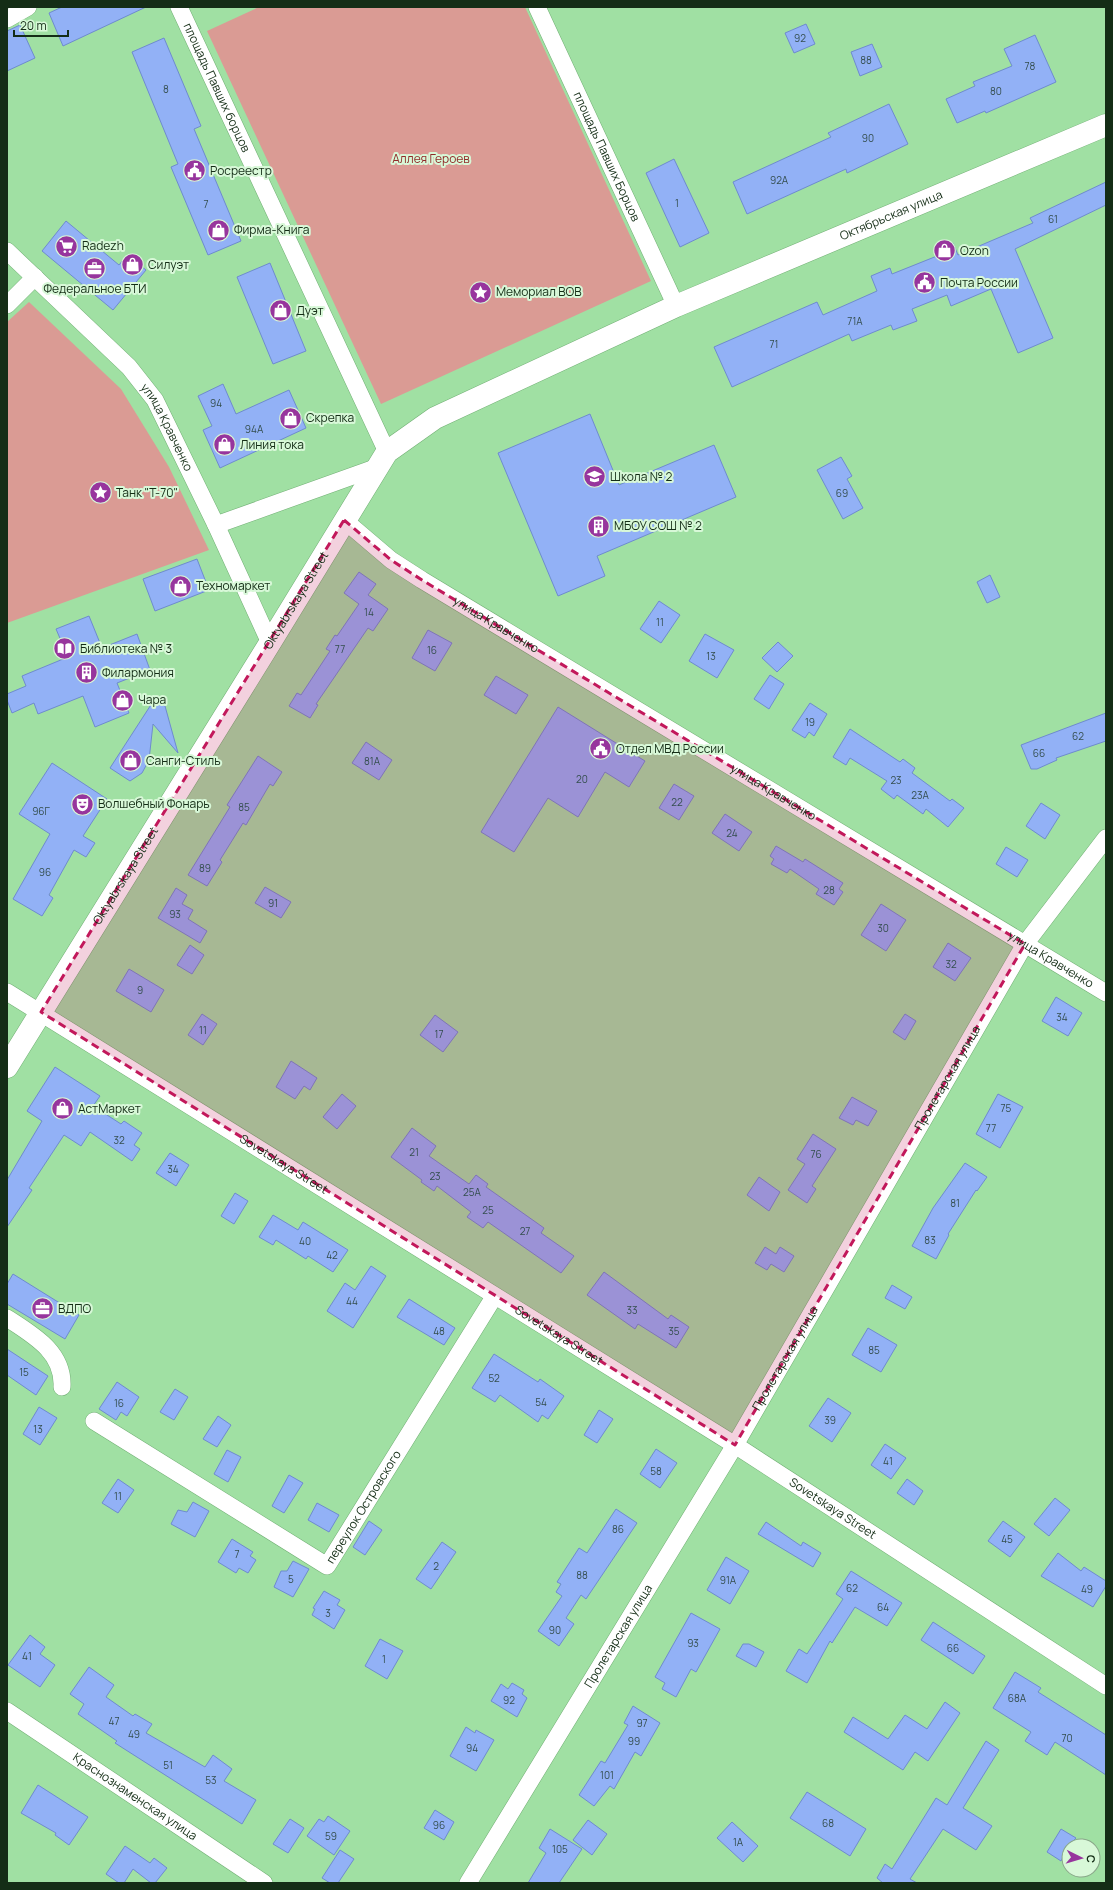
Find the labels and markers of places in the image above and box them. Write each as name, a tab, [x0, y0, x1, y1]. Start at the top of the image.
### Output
public building icon: Росреестр	[181, 158, 207, 184]
place label: Росреестр	[210, 162, 272, 179]
shop icon: Фирма-Книга	[206, 217, 232, 243]
place label: Фирма-Книга	[234, 221, 310, 238]
supermarket icon: Radezh	[54, 233, 80, 259]
place label: Radezh	[82, 237, 124, 254]
shop icon: Ozon	[932, 238, 958, 264]
place label: Ozon	[960, 242, 989, 259]
shop icon: Силуэт	[119, 252, 145, 278]
office icon: Федеральное БТИ	[82, 255, 108, 281]
place label: Силуэт	[148, 256, 189, 273]
public building icon: Почта России	[912, 270, 938, 296]
place label: Почта России	[940, 274, 1018, 291]
place icon: Мемориал ВОВ	[468, 279, 494, 305]
place label: Федеральное БТИ	[44, 280, 146, 297]
place label: Мемориал ВОВ	[496, 283, 582, 300]
shop icon: Дуэт	[268, 298, 294, 324]
place label: Дуэт	[296, 302, 324, 319]
shop icon: Скрепка	[277, 405, 303, 431]
place label: Скрепка	[306, 409, 354, 426]
shop icon: Линия тока	[211, 432, 237, 458]
place label: Линия тока	[240, 436, 304, 453]
school or university icon: Школа № 2	[582, 464, 608, 490]
place label: Школа № 2	[610, 468, 672, 485]
place icon: Танк "Т-70"	[87, 480, 113, 506]
place label: Танк "Т-70"	[116, 484, 178, 501]
building icon: МБОУ СОШ № 2	[585, 513, 611, 539]
place label: МБОУ СОШ № 2	[614, 517, 702, 534]
shop icon: Техномаркет	[168, 573, 194, 599]
place label: Техномаркет	[196, 577, 270, 594]
library icon: Библиотека № 3	[52, 636, 78, 662]
place label: Библиотека № 3	[80, 640, 172, 657]
building icon: Филармония	[73, 660, 99, 686]
place label: Филармония	[102, 664, 174, 681]
shop icon: Чара	[110, 687, 136, 713]
place label: Чара	[138, 691, 166, 708]
public building icon: Отдел МВД России	[587, 736, 613, 762]
place label: Отдел МВД России	[616, 740, 724, 757]
shop icon: Санги-Стиль	[118, 748, 144, 774]
place label: Санги-Стиль	[146, 752, 221, 769]
theatre icon: Волшебный Фонарь	[69, 791, 95, 817]
place label: Волшебный Фонарь	[98, 795, 210, 812]
shop icon: АстМаркет	[50, 1096, 76, 1122]
place label: АстМаркет	[78, 1100, 141, 1117]
office icon: ВДПО	[30, 1296, 56, 1322]
place label: ВДПО	[58, 1300, 92, 1317]

